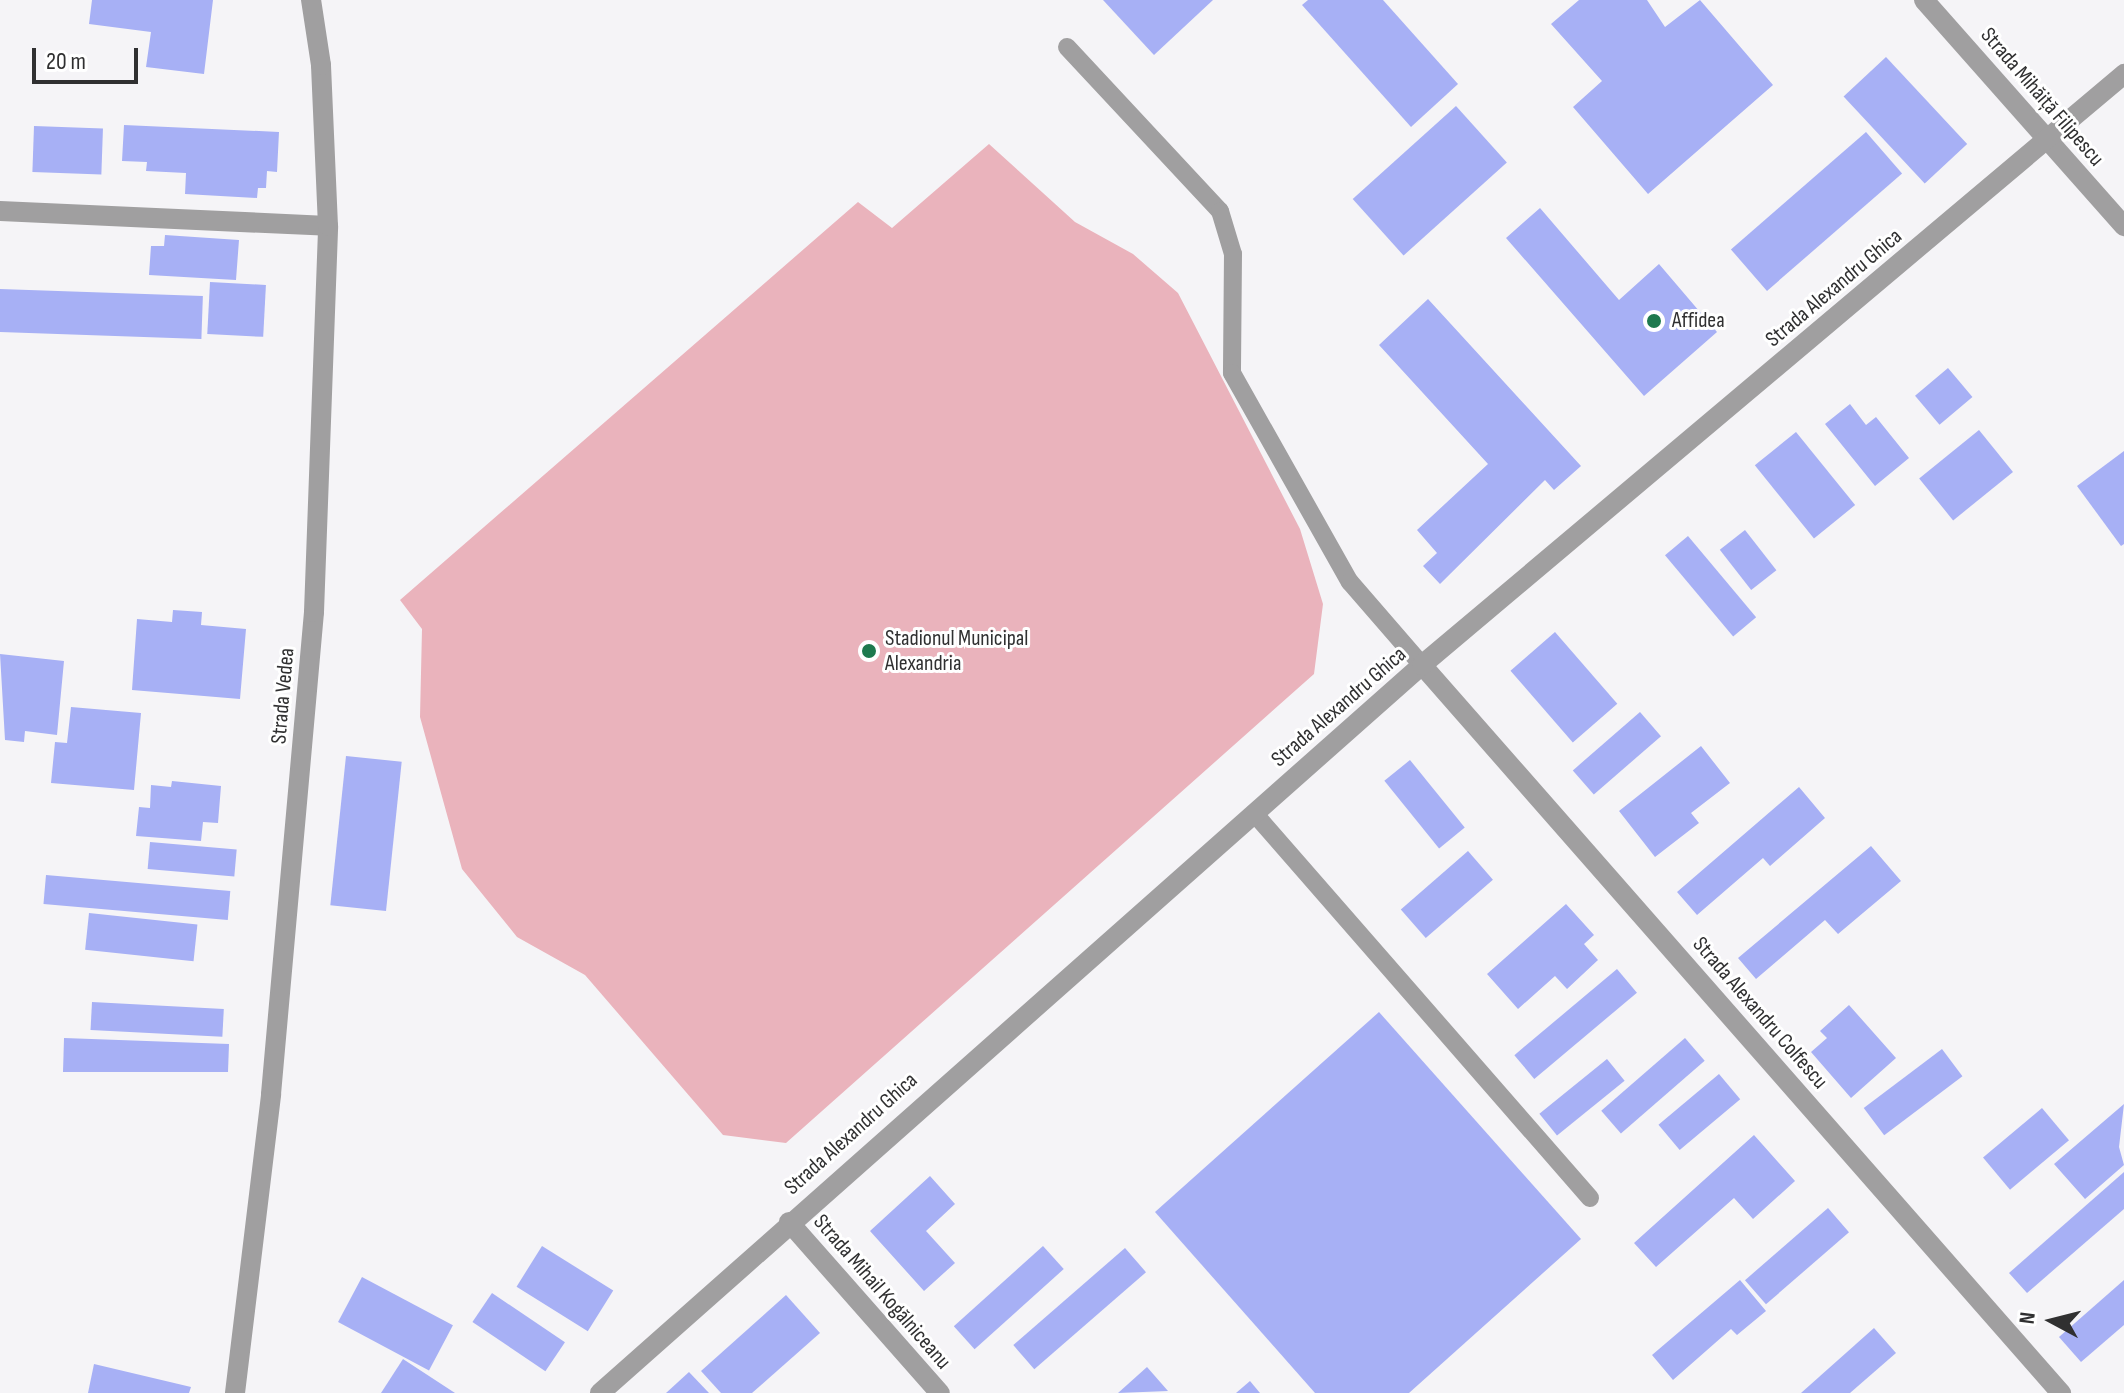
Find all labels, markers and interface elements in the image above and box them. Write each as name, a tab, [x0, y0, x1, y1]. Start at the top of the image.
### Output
street label: Strada Mihăiță Filipescu	[1975, 22, 2109, 172]
scale bar	[36, 32, 142, 82]
text: 20 m	[46, 47, 86, 76]
street label: Strada Alexandru Ghica	[1760, 223, 1908, 353]
place label: Affidea	[1672, 308, 1725, 334]
marker: Affidea	[1643, 310, 1665, 332]
place label: Stadionul Municipal Alexandria	[885, 625, 1028, 676]
street label: Strada Alexandru Ghica	[1266, 641, 1412, 773]
marker: Stadionul Municipal Alexandria	[860, 642, 878, 660]
street label: Strada Vedea	[266, 647, 300, 745]
street label: Strada Alexandru Colfescu	[1687, 932, 1833, 1094]
street label: Strada Alexandru Ghica	[779, 1067, 923, 1201]
street label: Strada Mihail Kogălniceanu	[808, 1209, 956, 1375]
north arrow	[2012, 1281, 2092, 1361]
text: N	[2014, 1311, 2042, 1325]

